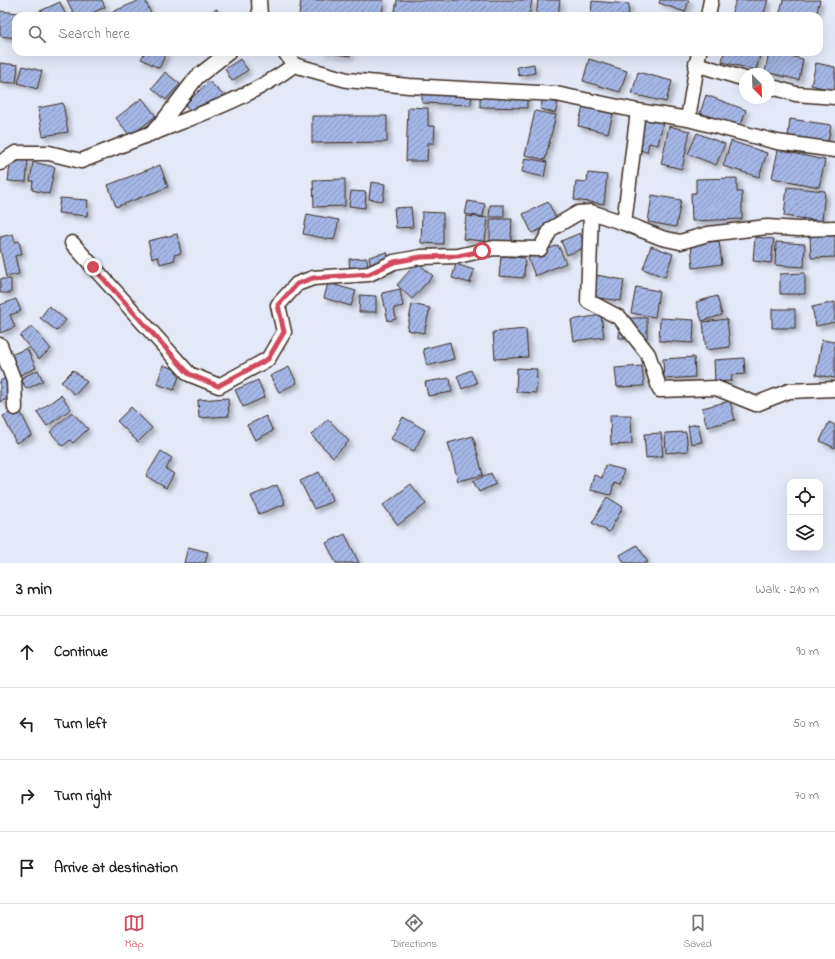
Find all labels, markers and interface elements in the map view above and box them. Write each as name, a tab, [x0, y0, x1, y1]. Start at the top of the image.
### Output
search box	[12, 12, 823, 56]
icon: search	[26, 23, 48, 45]
text: Search here	[58, 23, 130, 45]
north arrow	[739, 68, 775, 104]
route start	[473, 242, 491, 260]
route end	[84, 258, 102, 276]
map controls	[787, 479, 823, 551]
button: locate	[787, 479, 823, 515]
button: layers	[787, 515, 823, 551]
text: 3 min	[16, 577, 52, 602]
text: Walk · 210 m	[755, 580, 819, 599]
icon: ahead	[16, 641, 38, 663]
text: Continue	[54, 641, 108, 663]
text: 90 m	[796, 642, 819, 661]
icon: left	[16, 713, 38, 735]
text: Turn left	[54, 713, 107, 735]
text: 50 m	[793, 714, 819, 733]
icon: right	[16, 785, 38, 807]
text: Turn right	[54, 785, 112, 807]
text: 70 m	[795, 786, 819, 805]
icon: arrive	[16, 857, 38, 879]
text: Arrive at destination	[54, 857, 178, 879]
tab: Map	[123, 912, 145, 952]
tab: Directions	[391, 912, 437, 952]
tab: Saved	[683, 912, 712, 952]

